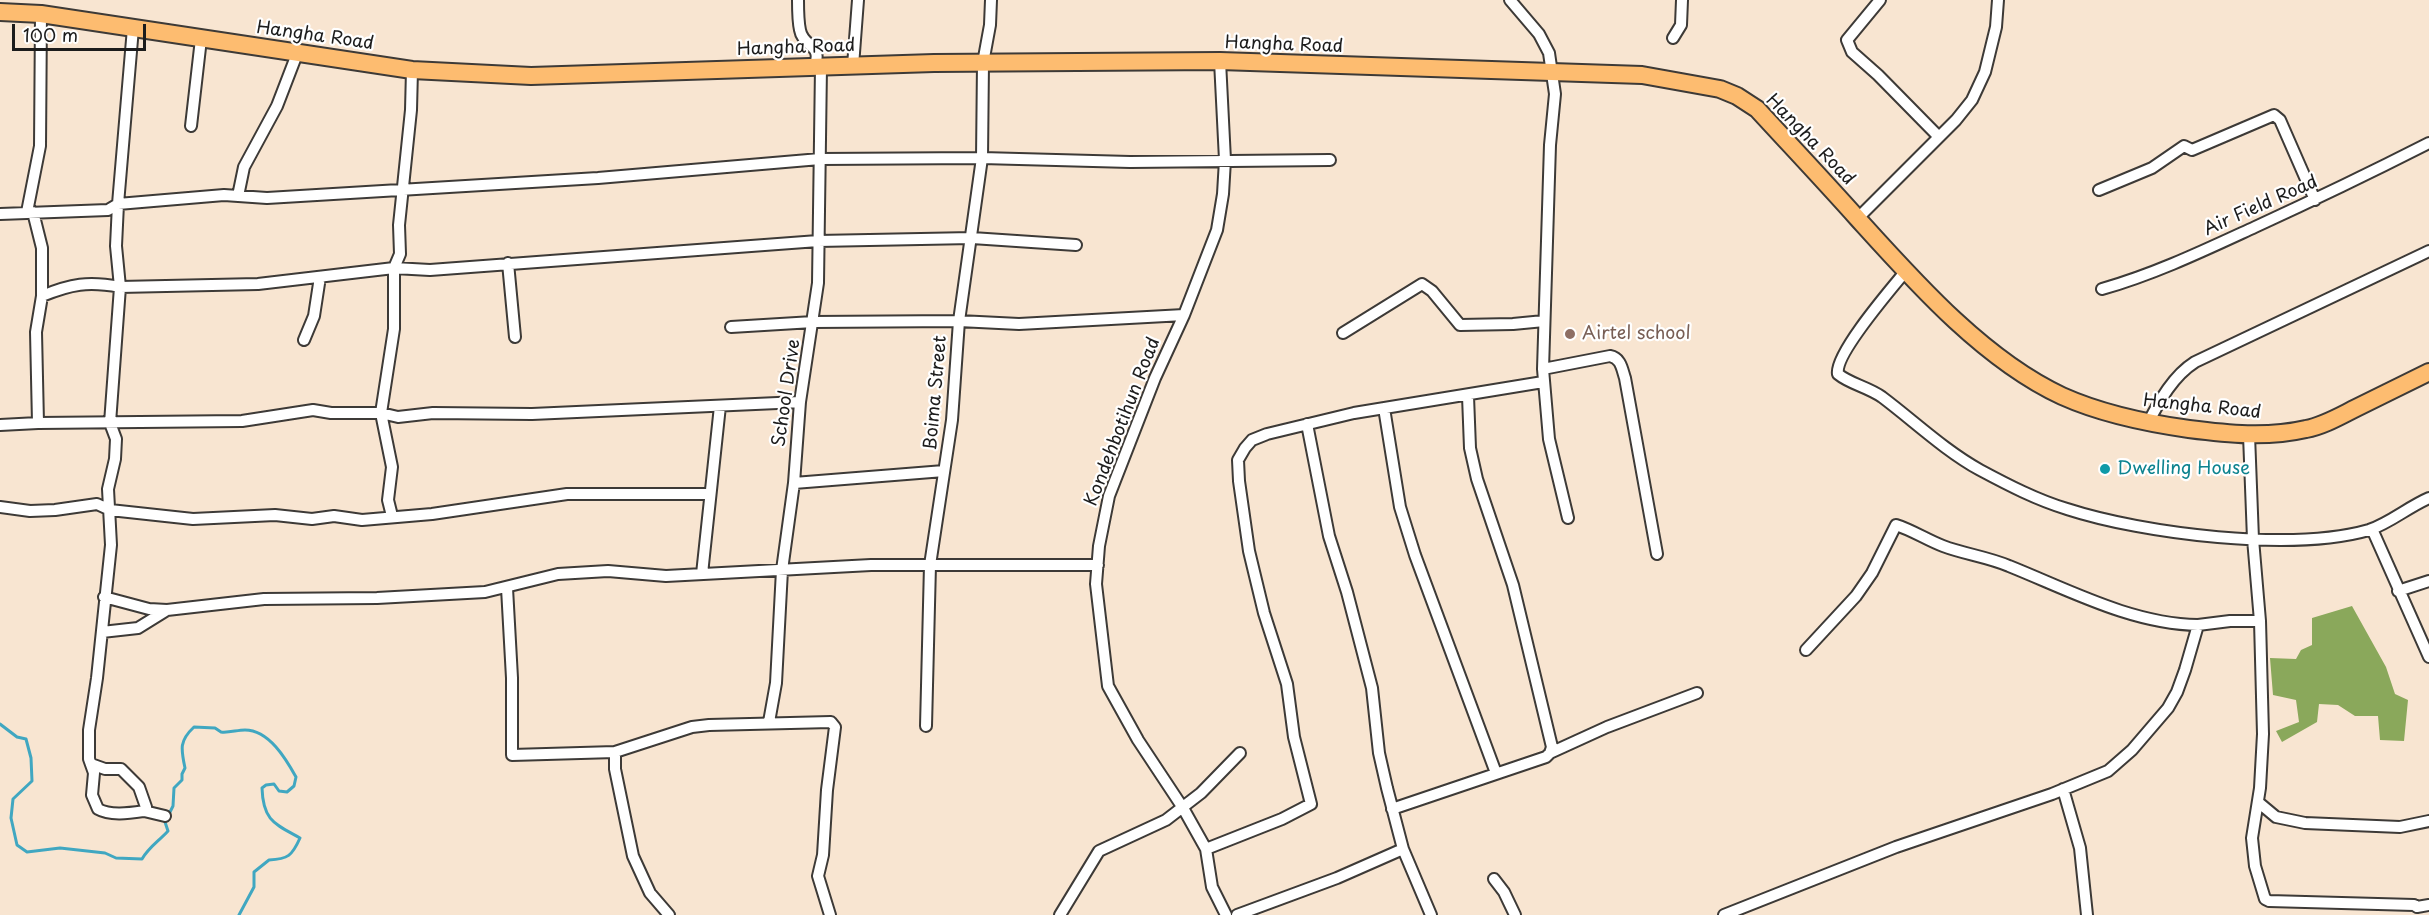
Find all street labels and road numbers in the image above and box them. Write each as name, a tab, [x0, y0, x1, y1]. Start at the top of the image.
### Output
street label: Hangha Road	[255, 17, 375, 55]
street label: Hangha Road	[1224, 32, 1344, 58]
street label: Hangha Road	[736, 35, 856, 61]
street label: Hangha Road	[1761, 90, 1859, 190]
street label: Air Field Road	[2201, 171, 2321, 241]
street label: Boima Street	[920, 334, 952, 452]
street label: Kondehbotihun Road	[1081, 335, 1165, 509]
street label: School Drive	[769, 338, 805, 448]
street label: Hangha Road	[2142, 390, 2262, 424]

